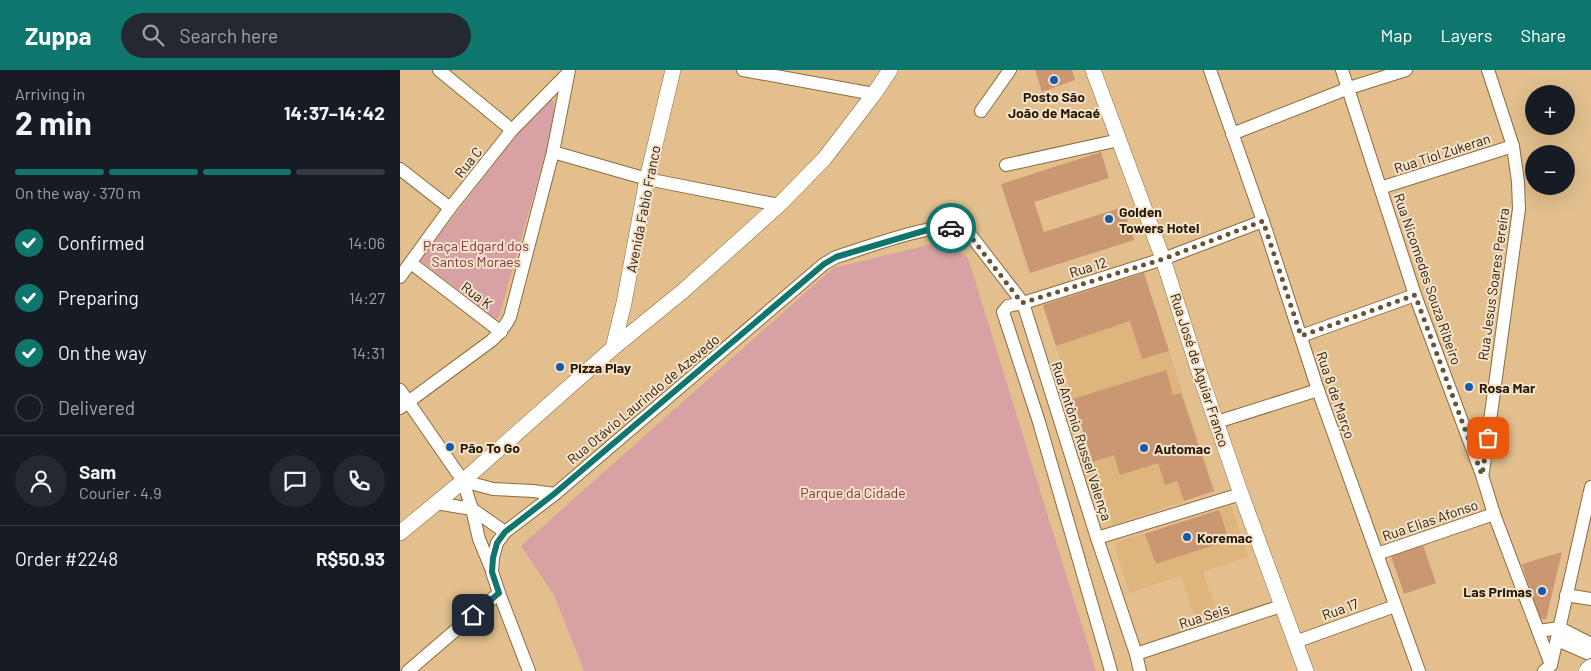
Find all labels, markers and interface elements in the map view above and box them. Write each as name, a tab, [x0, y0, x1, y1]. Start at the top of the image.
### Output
search box	[121, 13, 471, 58]
text: Zuppa	[25, 21, 91, 50]
icon: search	[139, 21, 167, 49]
text: Search here	[179, 24, 278, 47]
text: Map	[1380, 24, 1412, 46]
text: Layers	[1440, 24, 1493, 46]
text: Share	[1521, 24, 1566, 46]
marker: Posto São João de Macaé	[1048, 74, 1060, 86]
text: Arriving in	[15, 84, 85, 103]
map controls	[1525, 85, 1575, 195]
button: +	[1525, 85, 1575, 135]
place label: Posto São João de Macaé	[1008, 88, 1100, 121]
text: 14:37–14:42	[284, 101, 385, 124]
text: 2 min	[15, 103, 92, 141]
street label: Rua Tiol Zukeran	[1392, 129, 1492, 177]
street label: Rua C	[451, 143, 485, 181]
street label: Avenida Fabio Franco	[622, 144, 664, 274]
button: −	[1525, 145, 1575, 195]
text: On the way · 370 m	[15, 183, 141, 202]
street label: Rua Nicomedes Souza Ribeiro	[1391, 191, 1465, 367]
courier	[926, 203, 976, 253]
place label: Golden Towers Hotel	[1119, 203, 1199, 236]
street label: Rua Jesus Soares Pereira	[1474, 207, 1512, 361]
marker: Golden Towers Hotel	[1103, 213, 1115, 225]
icon: car	[937, 214, 965, 242]
icon: check	[15, 229, 43, 257]
text: Confirmed	[58, 231, 145, 254]
text: 14:06	[348, 233, 385, 252]
park label: Praça Edgard dos Santos Moraes	[423, 237, 529, 270]
street label: Rua 12	[1067, 253, 1109, 281]
street label: Rua K	[458, 278, 496, 312]
icon: check	[15, 284, 43, 312]
text: Preparing	[58, 286, 139, 309]
text: 14:27	[349, 288, 385, 307]
street label: Rua José de Aguiar Franco	[1167, 291, 1233, 449]
street label: Rua Otávio Laurindo de Azevedo	[563, 330, 723, 468]
icon: check	[15, 339, 43, 367]
text: On the way	[58, 341, 147, 364]
text: 14:31	[351, 343, 385, 362]
street label: Rua 8 de Março	[1313, 349, 1359, 441]
place label: Pizza Play	[570, 359, 631, 376]
street label: Rua Antônio Russel Valença	[1048, 359, 1116, 523]
marker: Pizza Play	[554, 361, 566, 373]
place label: Rosa Mar	[1479, 379, 1536, 396]
marker: Rosa Mar	[1463, 381, 1475, 393]
text: Delivered	[58, 396, 135, 419]
pin	[1467, 417, 1509, 459]
icon: bag	[1474, 424, 1502, 452]
place label: Pão To Go	[460, 439, 520, 456]
place label: Automac	[1154, 440, 1211, 457]
marker: Pão To Go	[444, 441, 456, 453]
marker: Automac	[1138, 442, 1150, 454]
button: person	[15, 455, 67, 507]
button: chat	[269, 455, 321, 507]
button: phone	[333, 455, 385, 507]
text: Sam	[79, 460, 116, 483]
text: Courier · 4.9	[79, 483, 162, 502]
park label: Parque da Cidade	[800, 484, 906, 501]
street label: Rua Elias Afonso	[1380, 496, 1480, 544]
place label: Koremac	[1197, 529, 1253, 546]
marker: Koremac	[1181, 531, 1193, 543]
text: Order #2248	[15, 547, 118, 570]
text: R$50.93	[316, 547, 385, 570]
place label: Las Primas	[1463, 583, 1532, 600]
marker: Las Primas	[1536, 585, 1548, 597]
pin	[452, 594, 494, 636]
street label: Rua 17	[1319, 594, 1361, 623]
street label: Rua Seis	[1177, 600, 1232, 632]
icon: home	[459, 601, 487, 629]

